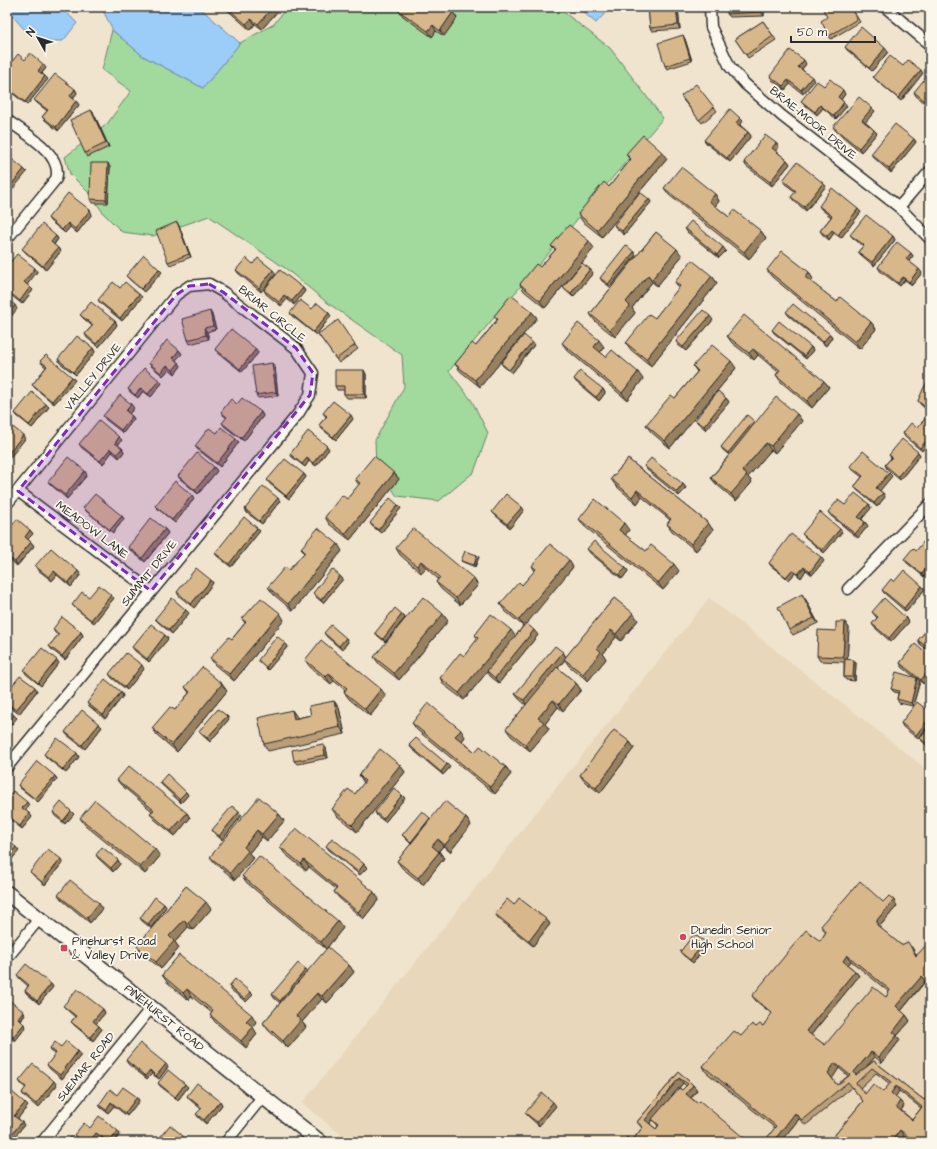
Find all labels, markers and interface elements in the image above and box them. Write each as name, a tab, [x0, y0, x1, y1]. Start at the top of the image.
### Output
north arrow	[18, 18, 58, 58]
scale bar	[791, 18, 875, 44]
text: 50 m	[797, 24, 828, 41]
text: N	[23, 25, 39, 39]
street label: BRAE-MOOR DRIVE	[766, 82, 860, 164]
street label: BRIAR CIRCLE	[235, 281, 309, 347]
street label: VALLEY DRIVE	[60, 339, 126, 415]
street label: MEADOW LANE	[52, 497, 132, 563]
street label: SUMMIT DRIVE	[117, 536, 181, 610]
place label: Dunedin Senior High School	[691, 922, 772, 954]
marker: Dunedin Senior High School	[678, 932, 688, 942]
place label: Pinehurst Road & Valley Drive	[72, 933, 156, 965]
marker: Pinehurst Road & Valley Drive	[59, 943, 69, 953]
street label: PINEHURST ROAD	[120, 980, 208, 1056]
street label: SUEMAR ROAD	[53, 1029, 119, 1105]

